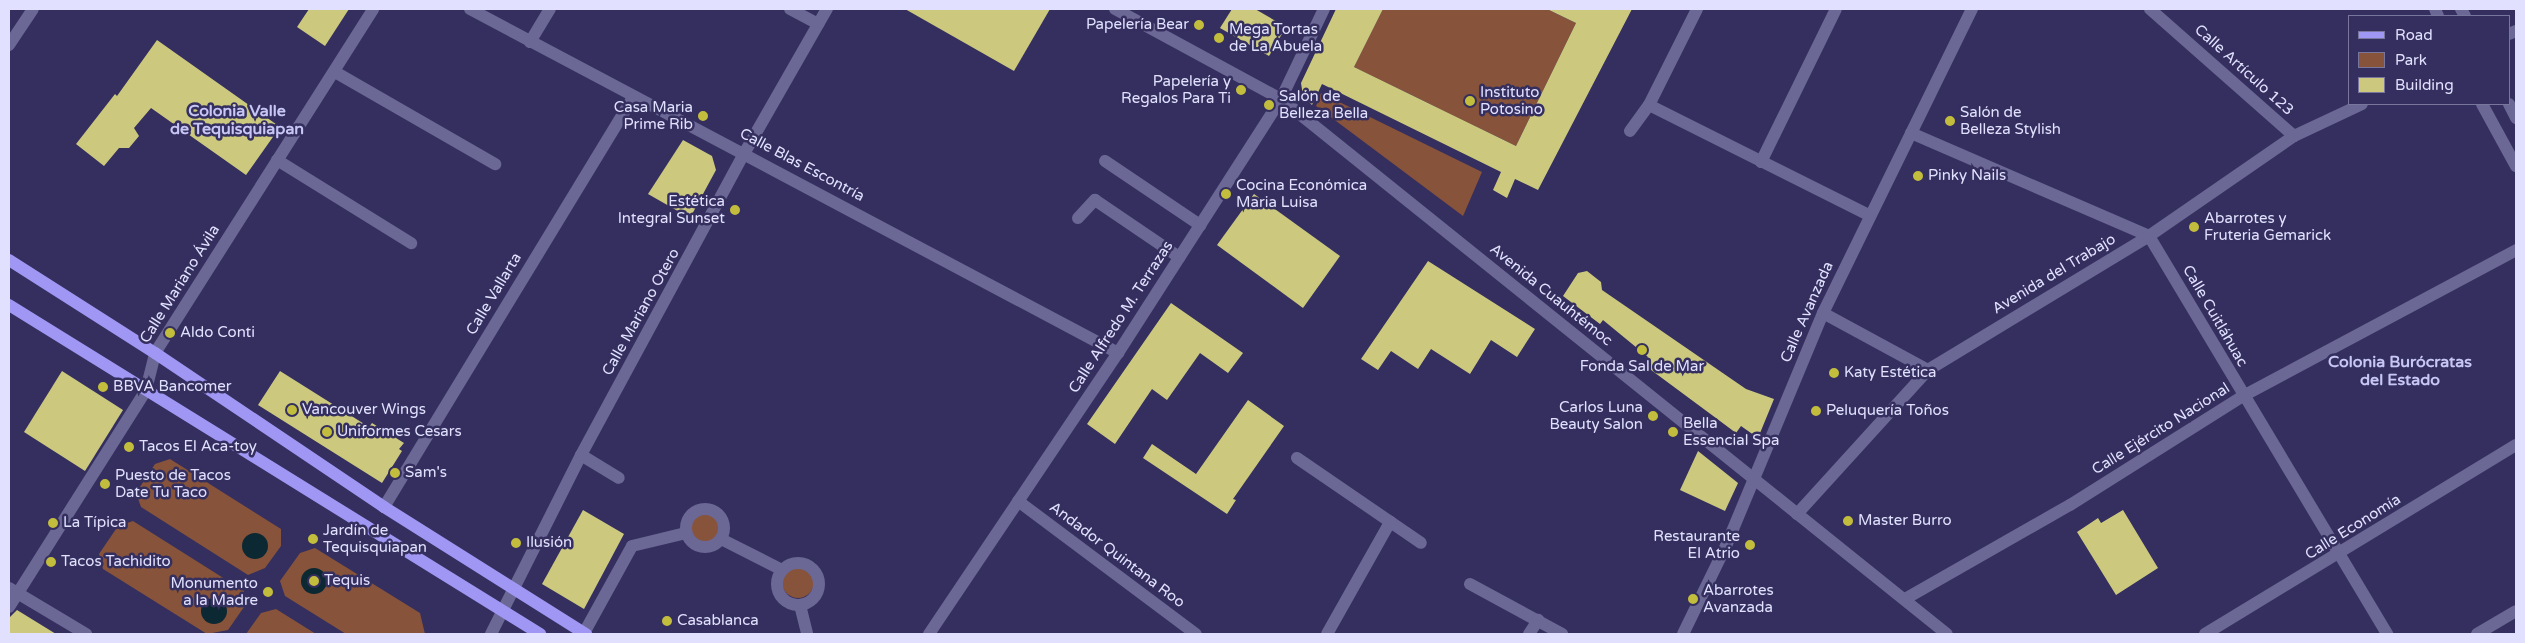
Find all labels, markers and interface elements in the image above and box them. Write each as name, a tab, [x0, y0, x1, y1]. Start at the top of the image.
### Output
legend	[2348, 15, 2510, 105]
place label: Papelería Bear	[1086, 16, 1189, 34]
marker: Papelería Bear	[1193, 19, 1205, 31]
place label: Mega Tortas de La Abuela	[1229, 20, 1322, 55]
street label: Calle Artículo 123	[2191, 21, 2297, 119]
text: Road	[2395, 26, 2433, 44]
marker: Mega Tortas de La Abuela	[1213, 32, 1225, 44]
text: Park	[2395, 51, 2427, 69]
place label: Papelería y Regalos Para Ti	[1121, 72, 1231, 107]
text: Building	[2395, 76, 2454, 94]
place label: Instituto Potosino	[1480, 83, 1543, 118]
marker: Papelería y Regalos Para Ti	[1235, 84, 1247, 96]
place label: Salón de Belleza Bella	[1279, 87, 1368, 122]
marker: Instituto Potosino	[1464, 95, 1476, 107]
place label: Casa Maria Prime Rib	[614, 98, 693, 133]
marker: Salón de Belleza Bella	[1263, 99, 1275, 111]
district label: Colonia Valle de Tequisquiapan	[170, 101, 304, 139]
place label: Salón de Belleza Stylish	[1960, 103, 2061, 138]
marker: Casa Maria Prime Rib	[697, 110, 709, 122]
marker: Salón de Belleza Stylish	[1944, 115, 1956, 127]
street label: Calle Blas Escontría	[737, 125, 867, 205]
place label: Pinky Nails	[1928, 167, 2006, 185]
marker: Pinky Nails	[1912, 170, 1924, 182]
place label: Cocina Económica Maria Luisa	[1236, 176, 1367, 211]
marker: Cocina Económica Maria Luisa	[1220, 188, 1232, 200]
place label: Estética Integral Sunset	[618, 192, 725, 227]
marker: Estética Integral Sunset	[729, 204, 741, 216]
place label: Abarrotes y Fruteria Gemarick	[2204, 209, 2331, 244]
street label: Calle Mariano Ávila	[136, 221, 224, 347]
marker: Abarrotes y Fruteria Gemarick	[2188, 221, 2200, 233]
street label: Avenida del Trabajo	[1989, 230, 2119, 318]
street label: Calle Alfredo M. Terrazas	[1065, 238, 1177, 396]
street label: Avenida Cuauhtémoc	[1486, 240, 1616, 350]
street label: Calle Mariano Otero	[599, 245, 683, 379]
street label: Calle Vallarta	[462, 250, 526, 338]
street label: Calle Avanzada	[1777, 259, 1837, 365]
street label: Calle Cuitláhuac	[2179, 262, 2251, 370]
place label: Aldo Conti	[180, 324, 255, 342]
marker: Aldo Conti	[164, 327, 176, 339]
marker: Fonda Sal de Mar	[1636, 344, 1648, 356]
district label: Colonia Burócratas del Estado	[2328, 352, 2472, 390]
place label: Fonda Sal de Mar	[1580, 358, 1704, 376]
place label: Katy Estética	[1844, 364, 1937, 382]
marker: Katy Estética	[1828, 367, 1840, 379]
place label: BBVA Bancomer	[113, 378, 231, 396]
street label: Calle Ejército Nacional	[2089, 379, 2233, 479]
marker: BBVA Bancomer	[97, 381, 109, 393]
place label: Carlos Luna Beauty Salon	[1549, 398, 1643, 433]
place label: Vancouver Wings	[302, 401, 426, 419]
place label: Peluquería Toños	[1826, 402, 1949, 420]
marker: Vancouver Wings	[286, 404, 298, 416]
marker: Peluquería Toños	[1810, 405, 1822, 417]
marker: Carlos Luna Beauty Salon	[1647, 410, 1659, 422]
place label: Bella Essencial Spa	[1683, 414, 1779, 449]
place label: Uniformes Cesars	[337, 423, 462, 441]
marker: Uniformes Cesars	[321, 426, 333, 438]
marker: Bella Essencial Spa	[1667, 426, 1679, 438]
place label: Tacos El Aca-toy	[139, 438, 257, 456]
marker: Tacos El Aca-toy	[123, 441, 135, 453]
place label: Sam's	[405, 464, 447, 482]
place label: Puesto de Tacos Date Tu Taco	[115, 466, 231, 501]
marker: Sam's	[389, 467, 401, 479]
marker: Puesto de Tacos Date Tu Taco	[99, 478, 111, 490]
street label: Calle Economía	[2302, 490, 2404, 564]
street label: Andador Quintana Roo	[1046, 498, 1188, 612]
place label: Master Burro	[1858, 512, 1952, 530]
place label: La Típica	[63, 514, 126, 532]
marker: Master Burro	[1842, 515, 1854, 527]
marker: La Típica	[47, 517, 59, 529]
place label: Jardín de Tequisquiapan	[323, 521, 427, 556]
place label: Restaurante El Atrio	[1653, 527, 1740, 562]
marker: Jardín de Tequisquiapan	[307, 533, 319, 545]
place label: Ilusión	[526, 534, 572, 552]
marker: Ilusión	[510, 537, 522, 549]
marker: Restaurante El Atrio	[1744, 539, 1756, 551]
place label: Tacos Tachidito	[61, 553, 171, 571]
marker: Tacos Tachidito	[45, 556, 57, 568]
place label: Tequis	[324, 572, 370, 590]
place label: Monumento a la Madre	[170, 574, 258, 609]
marker: Tequis	[308, 575, 320, 587]
place label: Abarrotes Avanzada	[1703, 581, 1774, 616]
marker: Monumento a la Madre	[262, 586, 274, 598]
marker: Abarrotes Avanzada	[1687, 593, 1699, 605]
place label: Casablanca	[677, 612, 759, 630]
marker: Casablanca	[661, 615, 673, 627]

